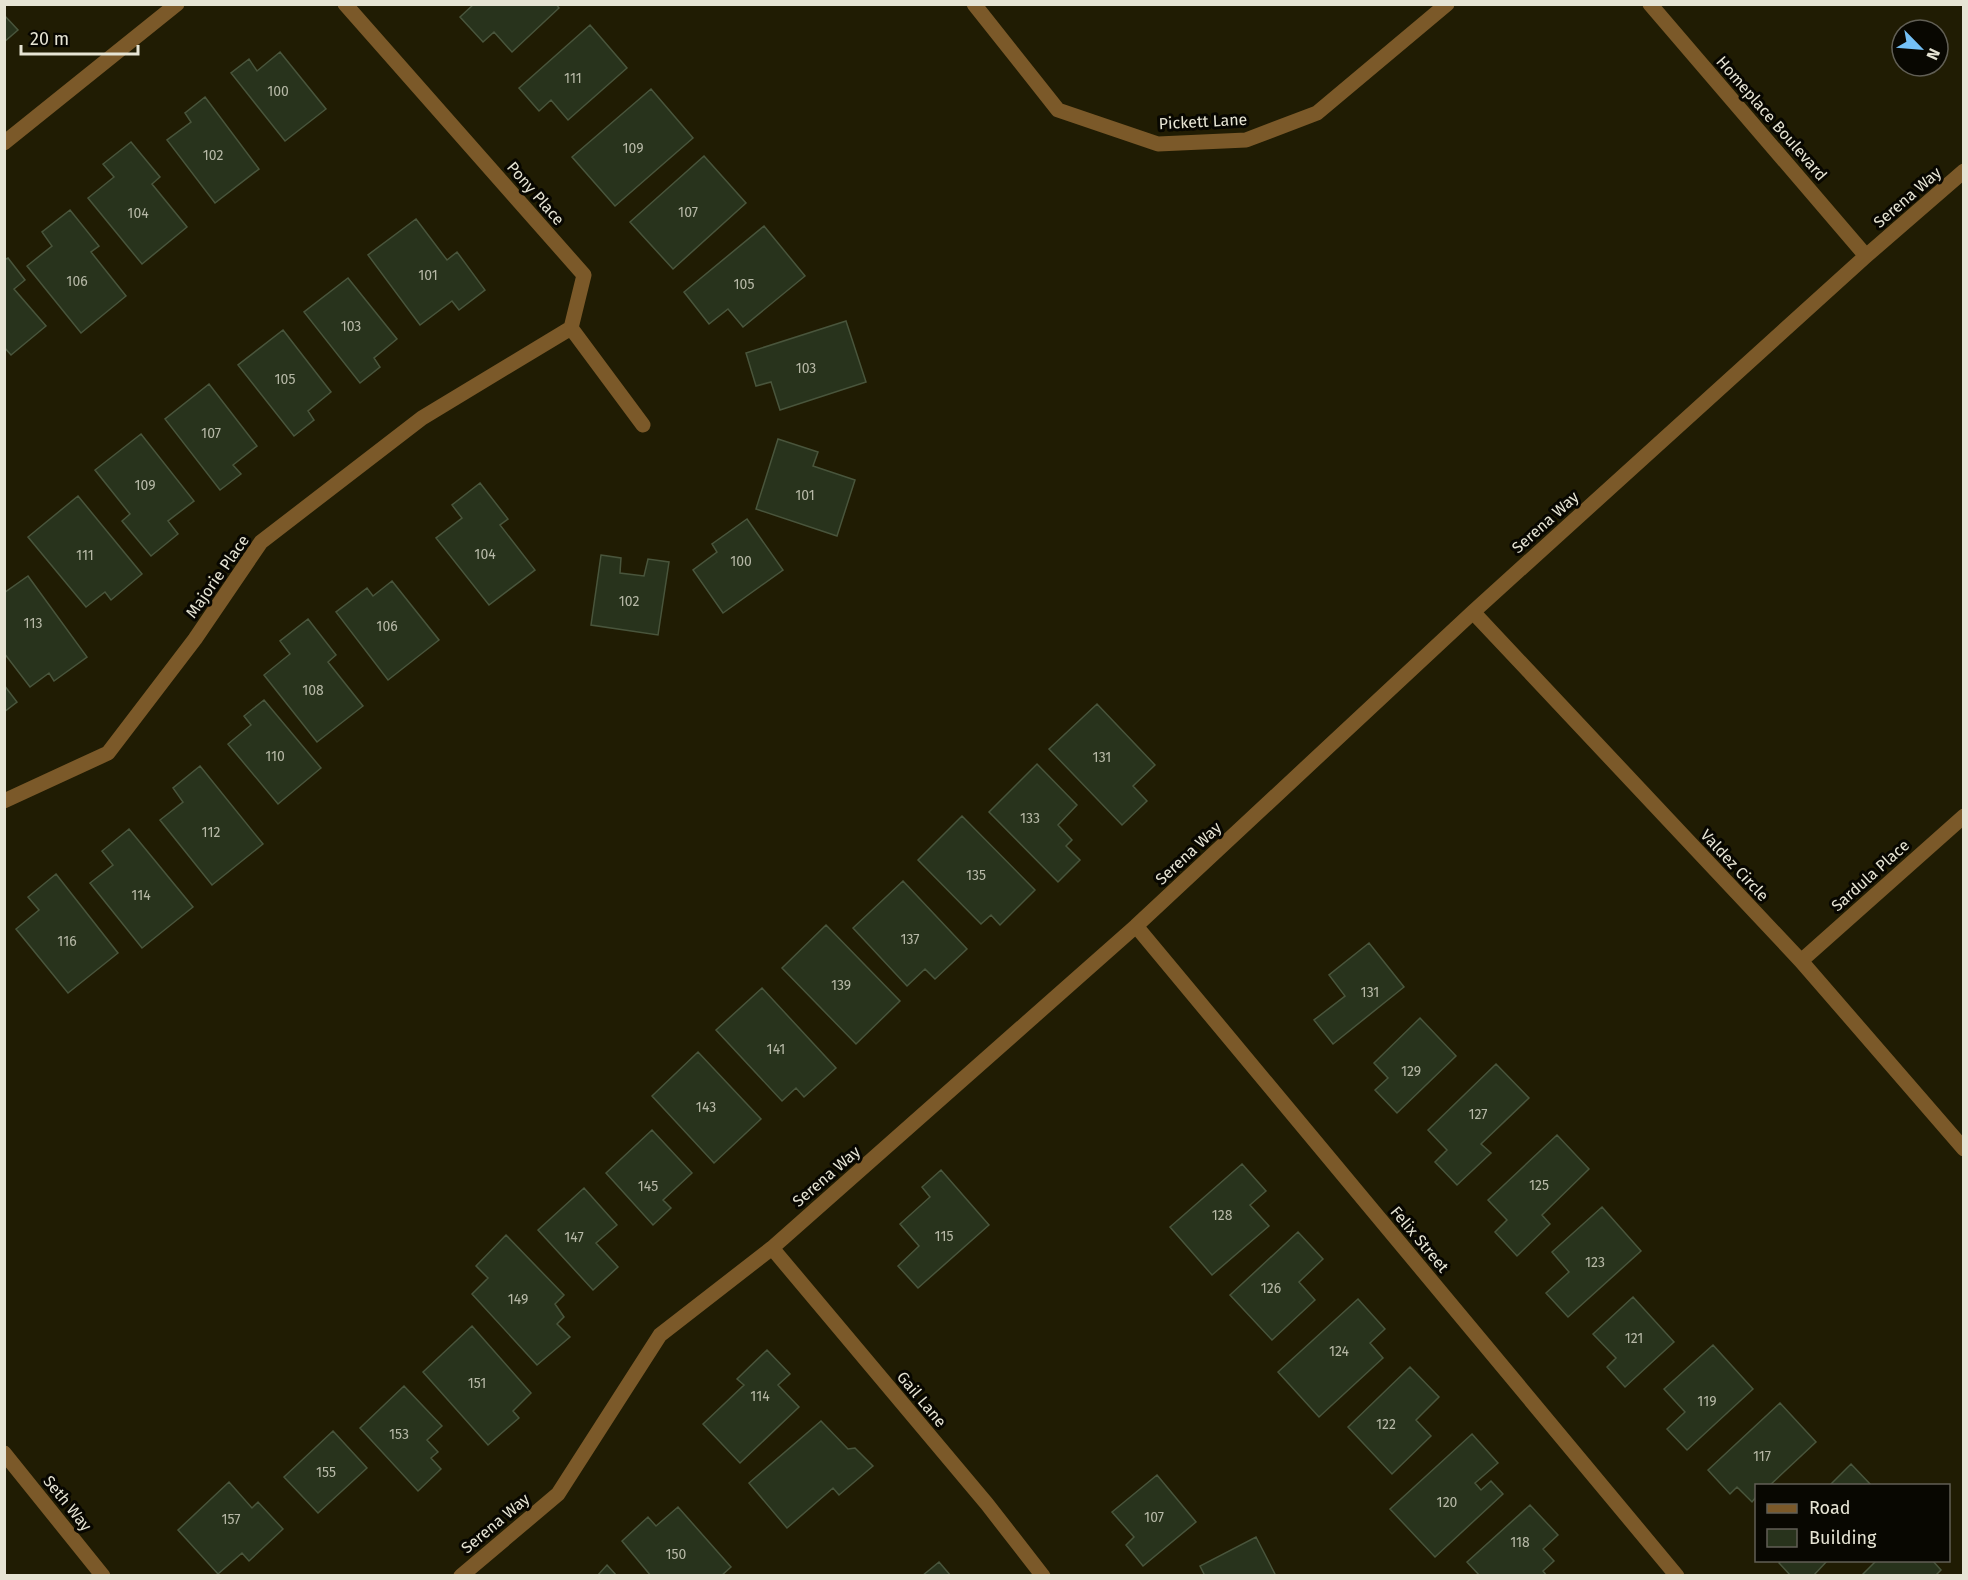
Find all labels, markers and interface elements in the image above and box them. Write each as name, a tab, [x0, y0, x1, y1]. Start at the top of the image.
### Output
scale bar	[21, 18, 138, 56]
north arrow	[1890, 18, 1950, 78]
text: 20 m	[30, 28, 69, 50]
text: N	[1922, 45, 1944, 63]
street label: Homeplace Boulevard	[1712, 52, 1831, 185]
house number: 111	[564, 70, 582, 87]
house number: 100	[267, 83, 289, 100]
street label: Pickett Lane	[1158, 110, 1248, 133]
house number: 109	[622, 140, 644, 157]
house number: 102	[203, 147, 223, 164]
street label: Pony Place	[503, 158, 568, 229]
street label: Serena Way	[1870, 163, 1945, 232]
house number: 107	[678, 204, 698, 221]
house number: 104	[127, 205, 149, 222]
house number: 101	[418, 267, 438, 284]
house number: 106	[66, 273, 88, 290]
house number: 105	[734, 276, 754, 293]
house number: 103	[341, 318, 361, 335]
house number: 103	[796, 360, 816, 377]
house number: 105	[275, 371, 295, 388]
house number: 107	[201, 425, 221, 442]
house number: 109	[134, 477, 156, 494]
house number: 101	[795, 487, 815, 504]
street label: Serena Way	[1508, 487, 1583, 557]
street label: Majorie Place	[182, 531, 253, 621]
house number: 104	[474, 546, 496, 563]
house number: 111	[76, 547, 94, 564]
house number: 100	[730, 553, 752, 570]
house number: 102	[619, 593, 639, 610]
house number: 113	[24, 615, 42, 632]
house number: 106	[376, 618, 398, 635]
house number: 108	[302, 682, 324, 699]
house number: 110	[265, 748, 285, 765]
house number: 131	[1093, 749, 1111, 766]
house number: 133	[1020, 810, 1040, 827]
street label: Serena Way	[1151, 818, 1225, 889]
house number: 112	[202, 824, 220, 841]
street label: Valdez Circle	[1697, 826, 1773, 905]
street label: Sardula Place	[1828, 836, 1913, 915]
house number: 135	[966, 867, 986, 884]
house number: 114	[131, 887, 151, 904]
house number: 137	[900, 931, 920, 948]
house number: 116	[57, 933, 77, 950]
house number: 139	[831, 977, 851, 994]
house number: 131	[1361, 984, 1379, 1001]
house number: 141	[767, 1041, 785, 1058]
house number: 129	[1401, 1063, 1421, 1080]
house number: 143	[696, 1099, 716, 1116]
house number: 127	[1468, 1106, 1488, 1123]
street label: Serena Way	[789, 1142, 864, 1211]
house number: 125	[1529, 1177, 1549, 1194]
house number: 145	[638, 1178, 658, 1195]
street label: Felix Street	[1386, 1202, 1453, 1276]
house number: 128	[1212, 1207, 1233, 1224]
house number: 115	[935, 1228, 953, 1245]
house number: 147	[564, 1229, 584, 1246]
house number: 123	[1585, 1254, 1605, 1271]
house number: 126	[1261, 1280, 1281, 1297]
house number: 149	[508, 1291, 528, 1308]
house number: 121	[1625, 1330, 1643, 1347]
house number: 124	[1329, 1343, 1350, 1360]
street label: Gail Lane	[893, 1368, 950, 1431]
house number: 151	[468, 1375, 486, 1392]
house number: 114	[750, 1388, 770, 1405]
house number: 119	[1697, 1393, 1717, 1410]
house number: 122	[1376, 1416, 1396, 1433]
house number: 153	[389, 1426, 409, 1443]
house number: 117	[1753, 1448, 1771, 1465]
house number: 155	[316, 1464, 336, 1481]
street label: Seth Way	[39, 1472, 96, 1535]
legend	[1755, 1484, 1950, 1562]
street label: Serena Way	[457, 1489, 533, 1557]
house number: 120	[1437, 1494, 1458, 1511]
text: Road	[1809, 1497, 1851, 1519]
house number: 107	[1144, 1509, 1164, 1526]
house number: 157	[222, 1511, 240, 1528]
text: Building	[1809, 1527, 1877, 1549]
house number: 118	[1510, 1534, 1530, 1551]
house number: 150	[666, 1546, 687, 1563]

